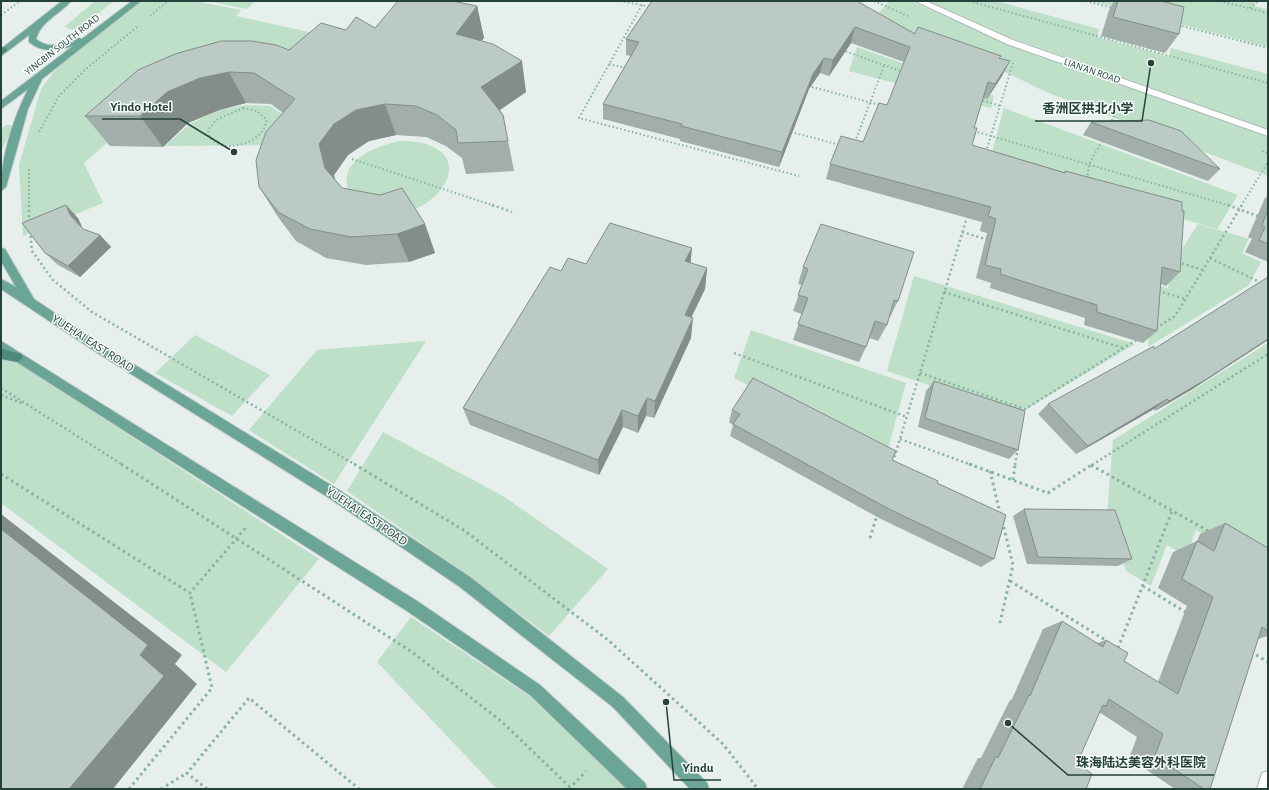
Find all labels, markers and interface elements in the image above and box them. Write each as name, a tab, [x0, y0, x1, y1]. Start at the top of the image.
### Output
street label: YINGBIN SOUTH ROAD	[23, 12, 102, 77]
street label: LIAN'AN ROAD	[1063, 57, 1122, 85]
callout: Yindo Hotel	[102, 94, 180, 119]
callout: 香洲区拱北小学	[1035, 96, 1142, 121]
text: Yindo Hotel	[110, 101, 172, 114]
text: 香洲区拱北小学	[1042, 101, 1134, 116]
street label: YUEHAI EAST ROAD	[50, 312, 136, 374]
street label: YUEHAI EAST ROAD	[324, 485, 410, 548]
callout: 珠海陆达美容外科医院	[1068, 750, 1214, 775]
callout: Yindu	[674, 755, 721, 780]
text: 珠海陆达美容外科医院	[1076, 755, 1206, 770]
text: Yindu	[682, 762, 714, 775]

